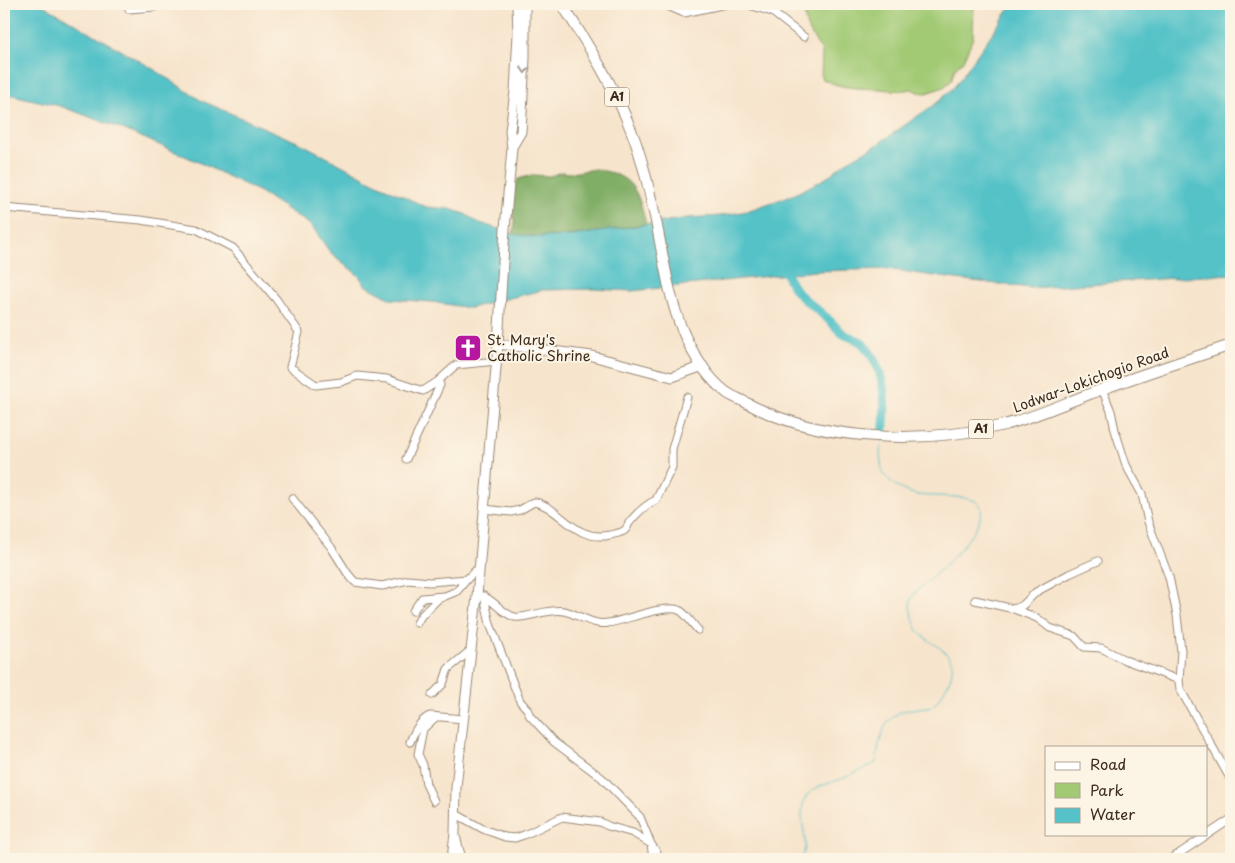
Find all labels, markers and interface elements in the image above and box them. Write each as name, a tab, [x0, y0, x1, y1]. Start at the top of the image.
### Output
one-way arrow	[519, 66, 530, 74]
road number: A1	[604, 88, 630, 106]
place label: St. Mary's Catholic Shrine	[487, 329, 591, 366]
church icon: St. Mary's Catholic Shrine	[453, 333, 483, 363]
street label: Lodwar-Lokichogio Road	[1010, 341, 1172, 418]
road number: A1	[968, 419, 994, 438]
legend	[1045, 746, 1208, 836]
text: Road	[1090, 752, 1126, 775]
text: Park	[1090, 778, 1124, 801]
text: Water	[1090, 802, 1135, 825]

